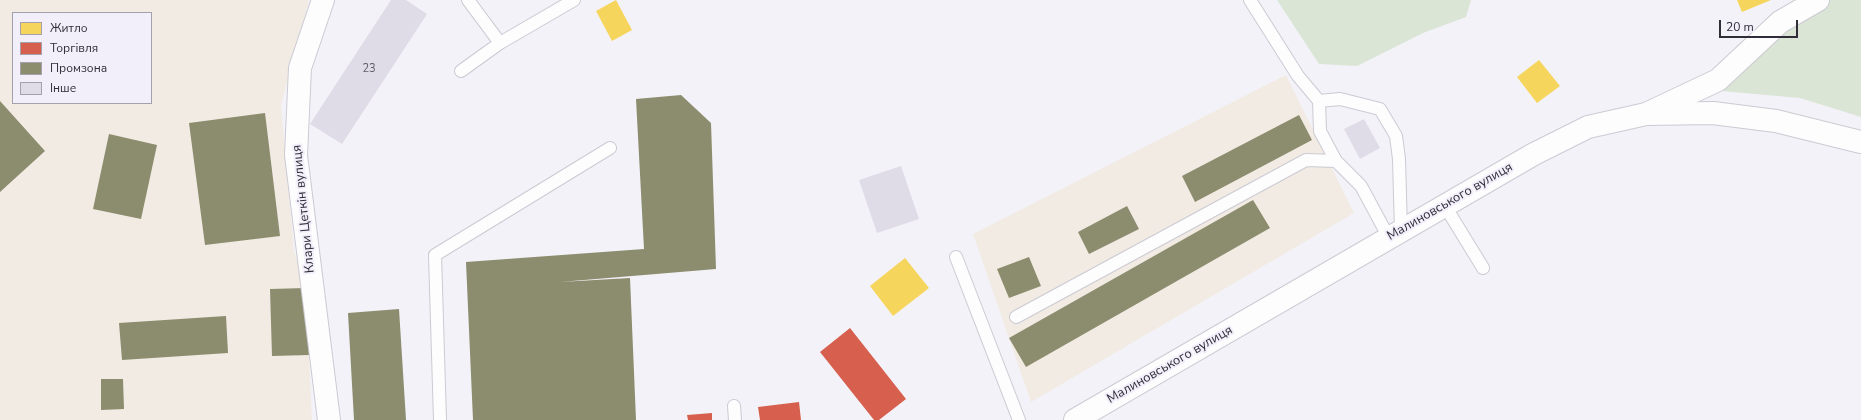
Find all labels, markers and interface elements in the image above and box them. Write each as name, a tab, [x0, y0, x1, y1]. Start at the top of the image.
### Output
legend	[12, 12, 152, 104]
scale bar	[1721, 12, 1800, 38]
text: 20 m	[1726, 19, 1754, 35]
text: Житло	[50, 20, 88, 36]
text: Торгівля	[50, 40, 98, 56]
text: Промзона	[50, 60, 107, 76]
house number: 23	[362, 62, 376, 76]
text: Інше	[50, 80, 76, 96]
street label: Клари Цеткін вулиця	[290, 144, 318, 274]
street label: Малиновського вулиця	[1384, 160, 1516, 244]
street label: Малиновського вулиця	[1104, 323, 1236, 407]

